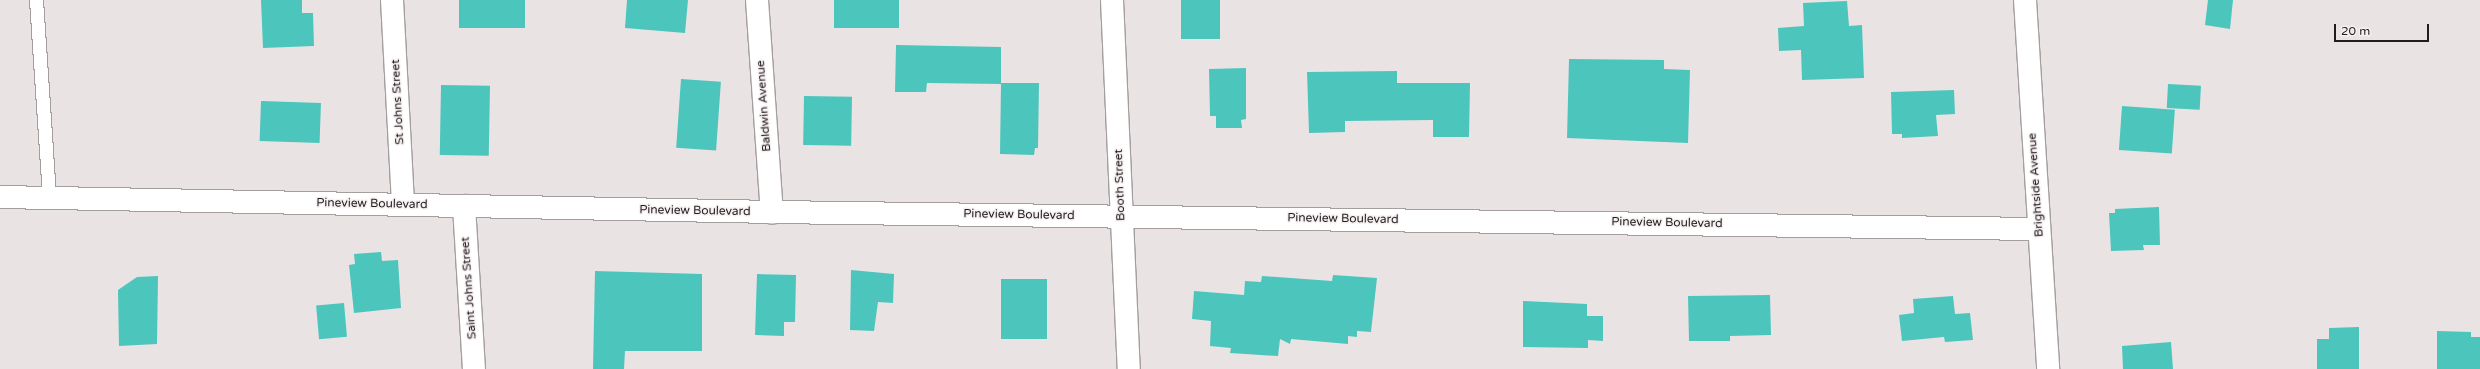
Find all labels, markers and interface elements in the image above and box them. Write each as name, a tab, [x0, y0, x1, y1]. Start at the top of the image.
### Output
scale bar	[2336, 16, 2431, 42]
text: 20 m	[2341, 24, 2370, 38]
street label: St Johns Street	[389, 59, 407, 145]
street label: Baldwin Avenue	[754, 60, 774, 152]
street label: Brightside Avenue	[2025, 132, 2047, 238]
street label: Booth Street	[1112, 149, 1128, 221]
street label: Pineview Boulevard	[316, 196, 428, 212]
street label: Pineview Boulevard	[639, 203, 751, 219]
street label: Pineview Boulevard	[963, 207, 1075, 223]
street label: Pineview Boulevard	[1287, 211, 1399, 227]
street label: Pineview Boulevard	[1611, 215, 1723, 231]
street label: Saint Johns Street	[458, 236, 480, 340]

